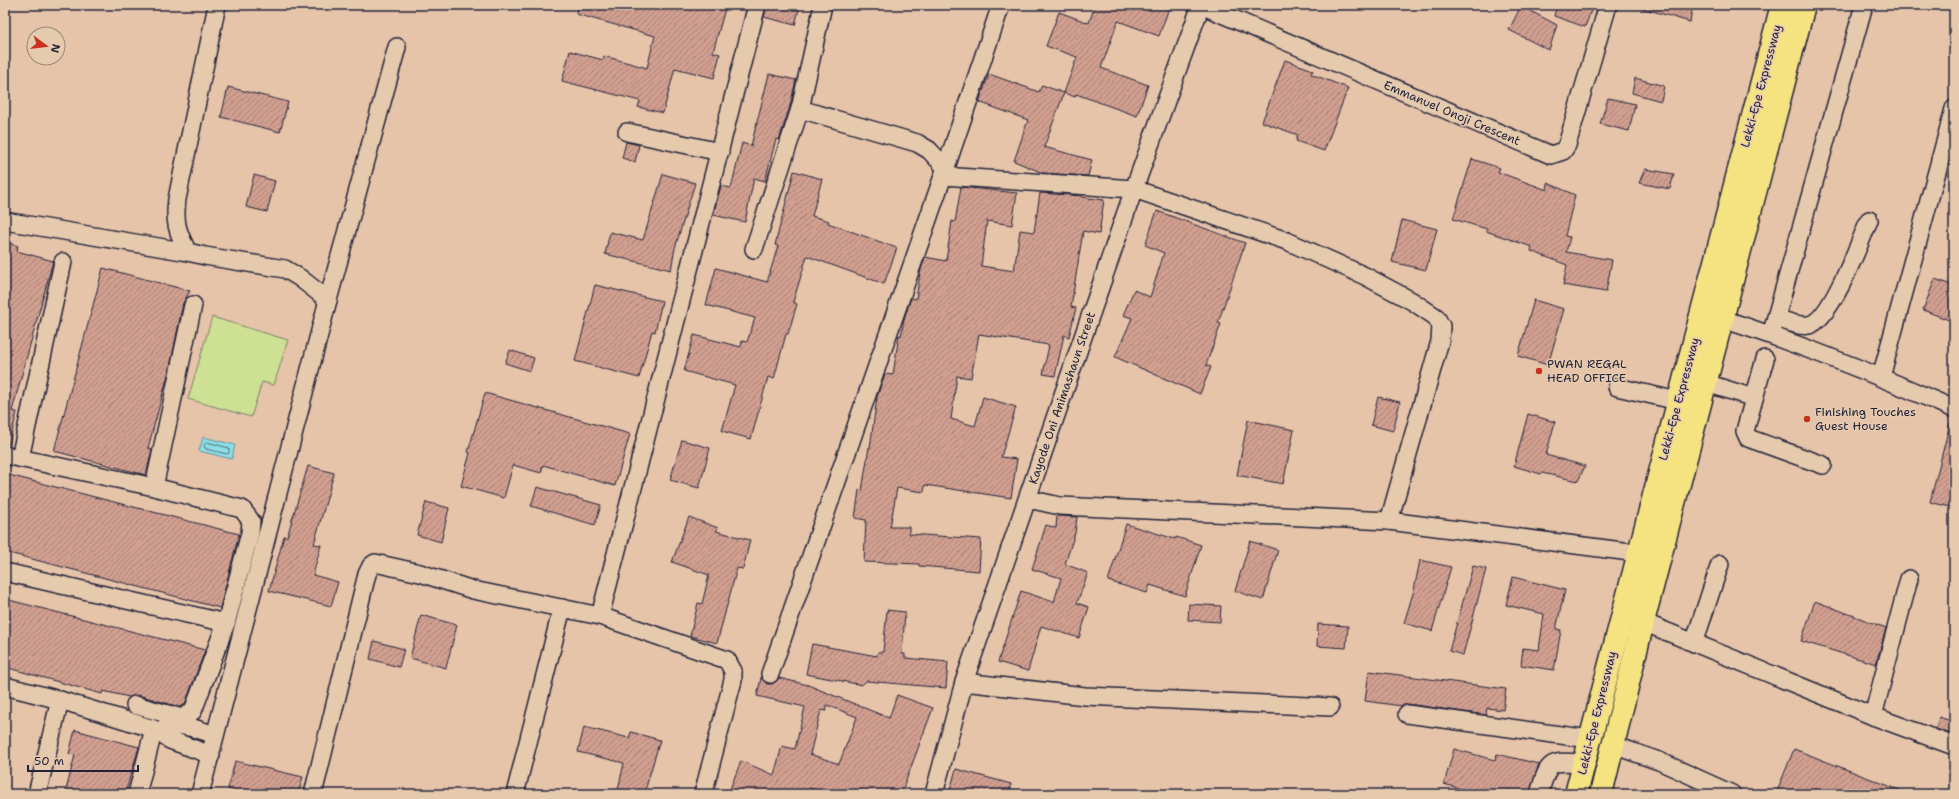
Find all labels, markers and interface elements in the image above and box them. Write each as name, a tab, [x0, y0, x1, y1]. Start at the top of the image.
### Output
street label: Lekki-Epe Expressway	[1737, 23, 1785, 149]
north arrow	[26, 26, 66, 66]
text: N	[47, 42, 64, 55]
street label: Emmanuel Onoji Crescent	[1381, 77, 1523, 149]
street label: Kayode Oni Animashaun Street	[1025, 310, 1099, 486]
street label: Lekki-Epe Expressway	[1655, 336, 1703, 462]
place label: PWAN REGAL HEAD OFFICE	[1547, 356, 1627, 386]
marker: PWAN REGAL HEAD OFFICE	[1534, 366, 1544, 376]
place label: Finishing Touches Guest House	[1815, 404, 1916, 434]
marker: Finishing Touches Guest House	[1802, 414, 1812, 424]
street label: Lekki-Epe Expressway	[1574, 649, 1620, 777]
scale bar	[28, 747, 138, 773]
text: 50 m	[34, 753, 64, 769]

